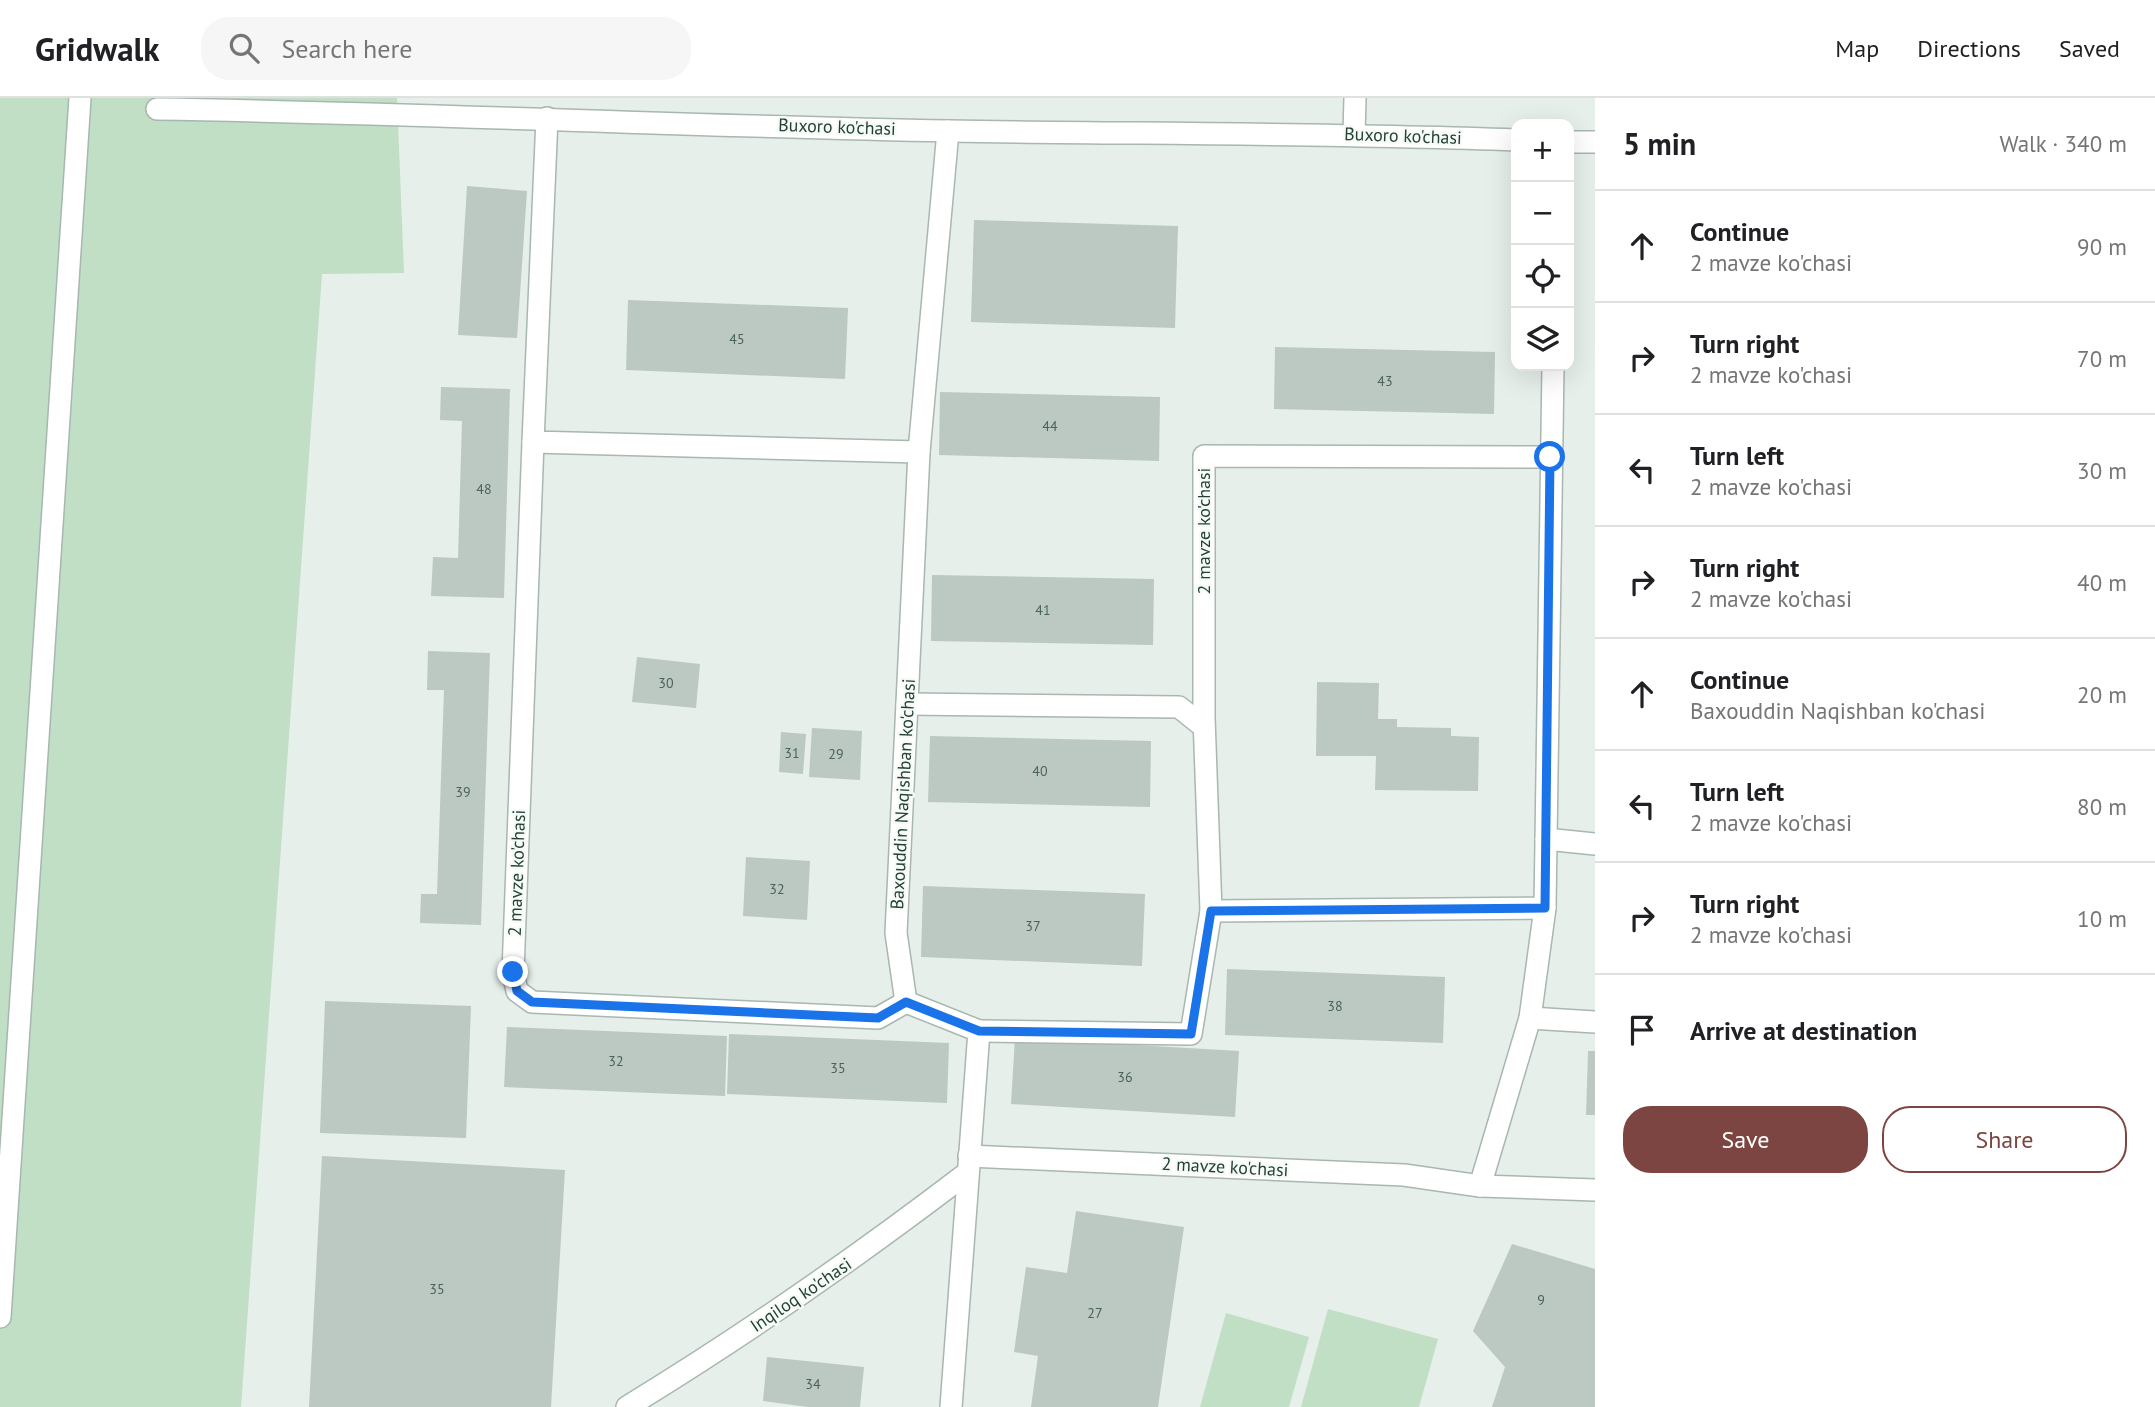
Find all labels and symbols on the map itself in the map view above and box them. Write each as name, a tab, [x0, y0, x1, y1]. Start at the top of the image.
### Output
street label: Buxoro ko'chasi	[778, 113, 896, 140]
street label: Buxoro ko'chasi	[1344, 122, 1462, 149]
house number: 45	[729, 330, 745, 348]
house number: 43	[1377, 372, 1393, 390]
house number: 44	[1042, 417, 1058, 435]
route start	[1534, 441, 1565, 472]
street label: 2 mavze ko'chasi	[1192, 468, 1215, 594]
house number: 48	[476, 480, 492, 498]
house number: 41	[1035, 601, 1051, 619]
house number: 30	[658, 674, 674, 692]
street label: Baxouddin Naqishban ko'chasi	[885, 678, 920, 910]
house number: 31	[784, 744, 800, 762]
house number: 29	[828, 745, 844, 763]
house number: 40	[1032, 762, 1048, 780]
house number: 39	[455, 783, 471, 801]
street label: 2 mavze ko'chasi	[503, 809, 530, 937]
house number: 32	[769, 880, 785, 898]
house number: 37	[1025, 917, 1041, 935]
route end	[497, 956, 528, 987]
house number: 38	[1327, 997, 1343, 1015]
house number: 32	[608, 1052, 624, 1070]
house number: 35	[830, 1059, 846, 1077]
house number: 36	[1117, 1068, 1133, 1086]
street label: 2 mavze ko'chasi	[1161, 1152, 1289, 1181]
street label: Inqiloq ko'chasi	[746, 1252, 856, 1337]
house number: 35	[429, 1280, 445, 1298]
house number: 9	[1537, 1291, 1545, 1309]
house number: 27	[1087, 1304, 1103, 1322]
house number: 34	[805, 1375, 821, 1393]

